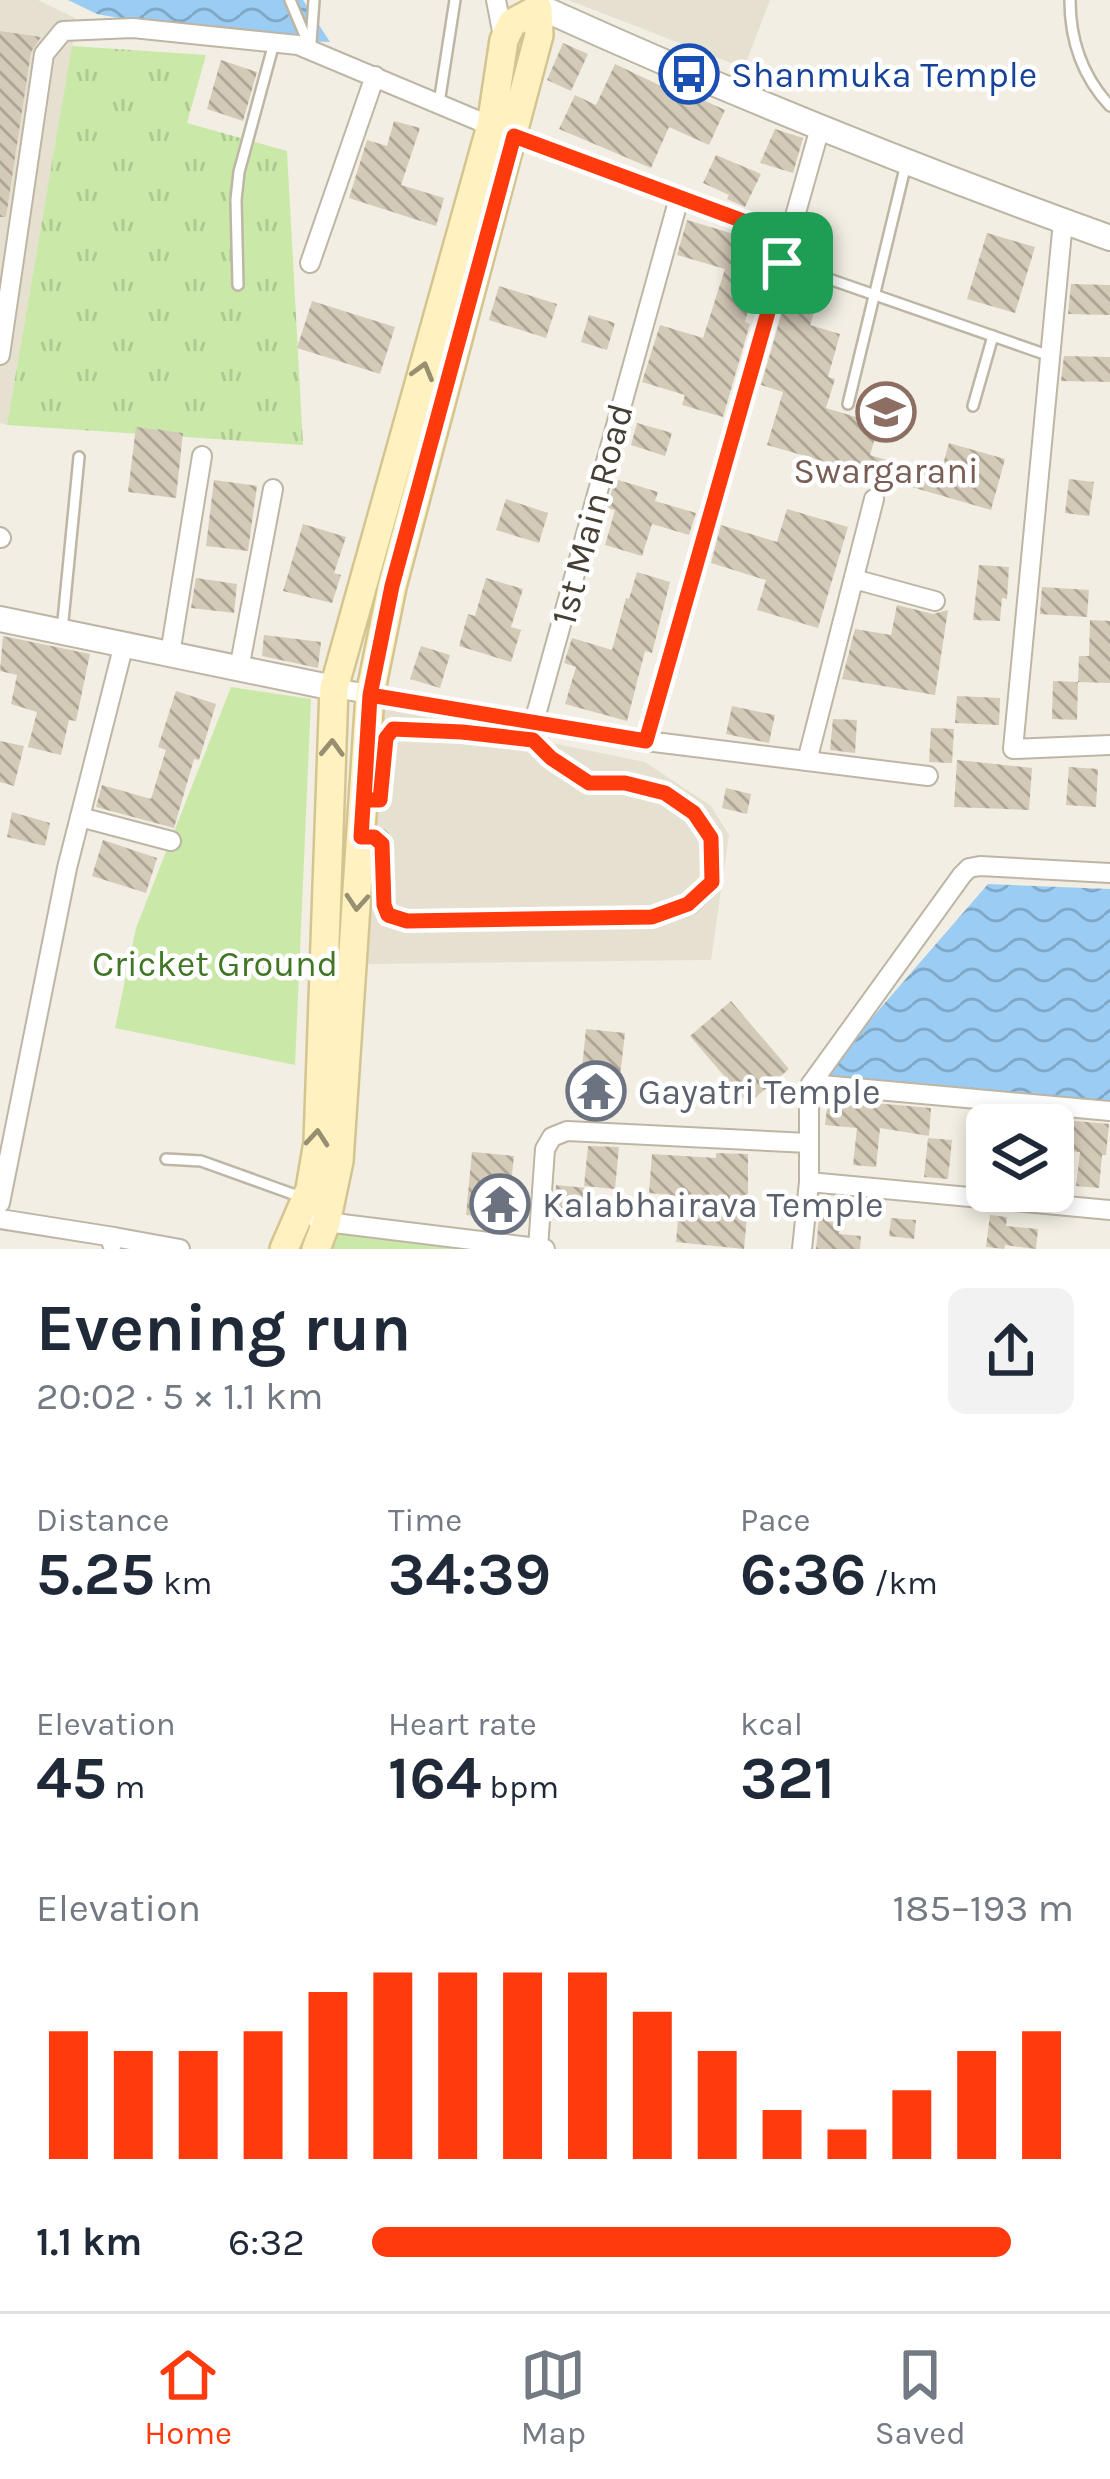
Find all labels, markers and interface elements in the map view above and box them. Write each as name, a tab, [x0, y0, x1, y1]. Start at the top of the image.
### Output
bus stop icon: Shanmuka Temple	[658, 43, 720, 105]
place label: Shanmuka Temple	[731, 54, 1037, 96]
pin	[731, 212, 833, 314]
icon: arrive	[749, 230, 815, 296]
one-way arrow	[408, 361, 433, 381]
school or university icon: Swargarani	[855, 381, 917, 443]
street label: 1st Main Road	[542, 399, 642, 629]
place label: Swargarani	[793, 450, 979, 492]
one-way arrow	[318, 738, 344, 757]
one-way arrow	[344, 893, 370, 912]
park label: Cricket Ground	[92, 943, 338, 985]
temple icon: Gayatri Temple	[565, 1060, 627, 1122]
place label: Gayatri Temple	[638, 1071, 881, 1113]
map controls	[966, 1104, 1074, 1212]
button: layers	[966, 1104, 1074, 1212]
one-way arrow	[304, 1128, 329, 1147]
temple icon: Kalabhairava Temple	[469, 1173, 531, 1235]
place label: Kalabhairava Temple	[542, 1184, 884, 1226]
button: share	[948, 1288, 1074, 1414]
text: Evening run	[36, 1289, 411, 1367]
text: 20:02 · 5 × 1.1 km	[36, 1373, 323, 1419]
text: Distance	[36, 1501, 169, 1539]
text: Time	[388, 1501, 462, 1539]
text: Pace	[740, 1501, 810, 1539]
text: 5.25	[36, 1539, 155, 1609]
text: 34:39	[388, 1539, 551, 1609]
text: 6:36	[740, 1539, 866, 1609]
text: km	[155, 1564, 212, 1602]
text: /km	[866, 1564, 938, 1602]
text: Elevation	[36, 1705, 176, 1743]
text: Heart rate	[388, 1705, 537, 1743]
text: kcal	[740, 1705, 803, 1743]
text: 45	[36, 1743, 107, 1813]
text: 164	[388, 1743, 482, 1813]
text: 321	[740, 1743, 835, 1813]
text: m	[107, 1768, 145, 1806]
text: bpm	[482, 1768, 559, 1806]
text: Elevation	[36, 1885, 201, 1931]
text: 185–193 m	[892, 1885, 1074, 1931]
text: 1.1 km	[36, 2219, 142, 2265]
text: 6:32	[228, 2219, 305, 2265]
tab: Home	[144, 2342, 232, 2452]
tab: Map	[520, 2342, 586, 2452]
tab: Saved	[875, 2342, 966, 2452]

